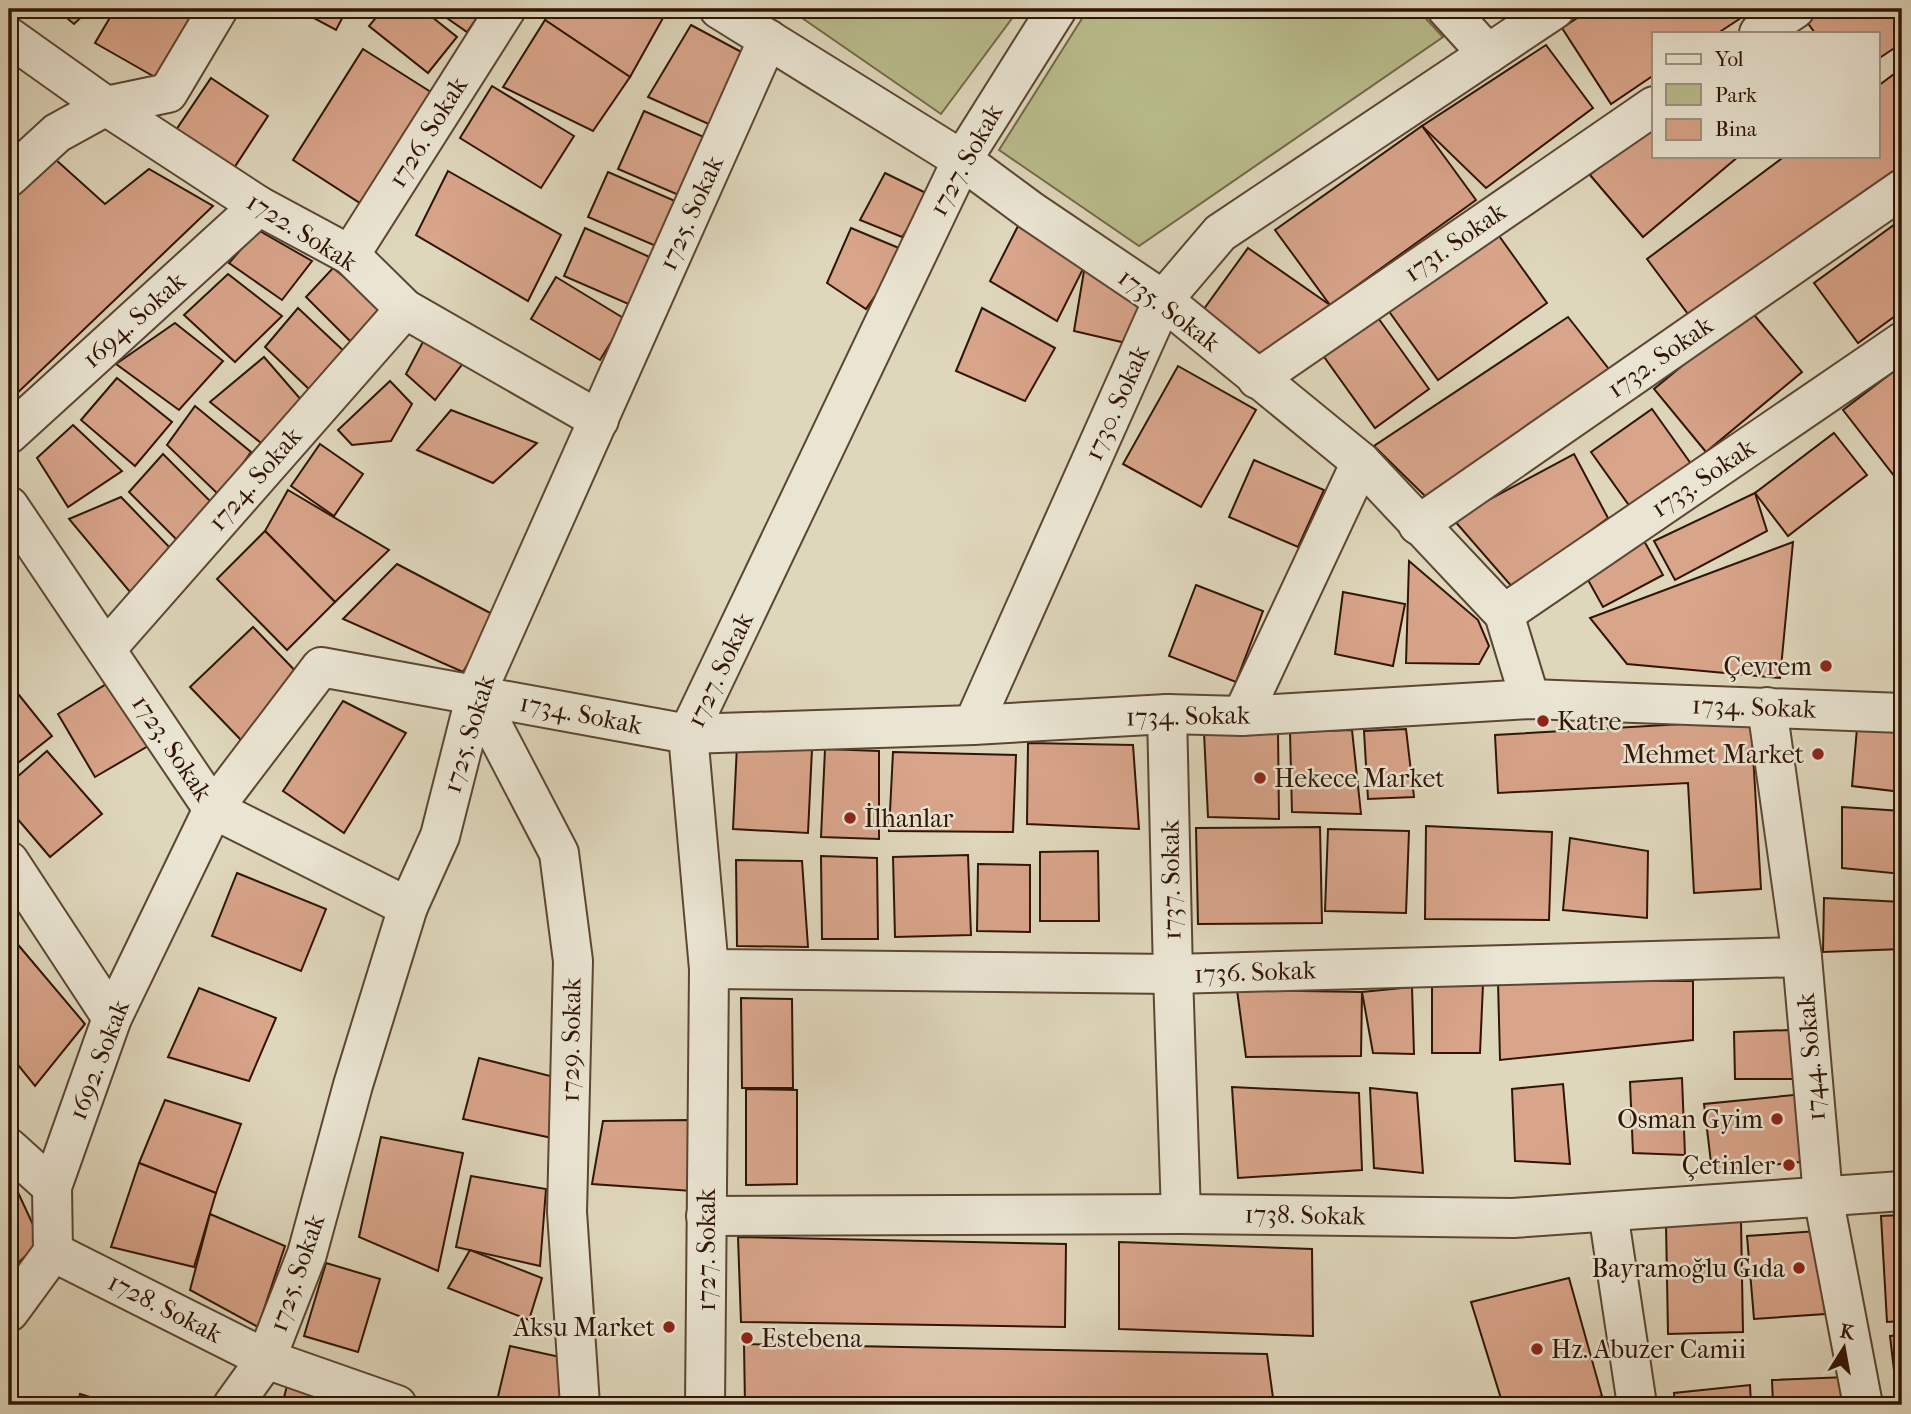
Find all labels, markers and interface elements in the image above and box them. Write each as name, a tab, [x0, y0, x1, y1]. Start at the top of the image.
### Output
legend	[1652, 32, 1880, 158]
text: Yol	[1714, 47, 1744, 71]
street label: 1726. Sokak	[382, 70, 475, 193]
text: Park	[1715, 83, 1757, 107]
street label: 1727. Sokak	[923, 98, 1010, 221]
text: Bina	[1715, 117, 1757, 141]
street label: 1725. Sokak	[652, 150, 730, 275]
street label: 1722. Sokak	[241, 186, 363, 278]
street label: 1731. Sokak	[1398, 195, 1513, 288]
street label: 1735. Sokak	[1112, 262, 1227, 359]
street label: 1694. Sokak	[76, 265, 193, 374]
street label: 1732. Sokak	[1601, 309, 1719, 405]
street label: 1730. Sokak	[1078, 340, 1156, 465]
street label: 1724. Sokak	[202, 420, 309, 537]
street label: 1733. Sokak	[1645, 432, 1761, 524]
street label: 1727. Sokak	[680, 607, 760, 732]
place label: Çevrem	[1723, 651, 1812, 682]
marker: Çevrem	[1818, 658, 1834, 674]
street label: 1725. Sokak	[436, 671, 502, 797]
street label: 1734. Sokak	[517, 687, 646, 741]
street label: 1723. Sokak	[125, 689, 219, 808]
street label: 1734. Sokak	[1691, 689, 1817, 725]
street label: 1734. Sokak	[1126, 699, 1251, 733]
place label: Katre	[1557, 706, 1621, 737]
marker: Katre	[1535, 713, 1551, 729]
place label: Mehmet Market	[1622, 739, 1805, 770]
marker: Mehmet Market	[1810, 746, 1826, 762]
place label: Hekece Market	[1274, 763, 1445, 794]
marker: Hekece Market	[1252, 770, 1268, 786]
place label: İlhanlar	[864, 802, 953, 834]
marker: İlhanlar	[842, 810, 858, 826]
street label: 1737. Sokak	[1154, 819, 1188, 940]
street label: 1736. Sokak	[1193, 954, 1317, 990]
street label: 1729. Sokak	[554, 977, 588, 1103]
street label: 1744. Sokak	[1790, 991, 1832, 1122]
street label: 1692. Sokak	[62, 995, 136, 1124]
place label: Osman Gyim	[1617, 1104, 1763, 1135]
marker: Osman Gyim	[1769, 1111, 1785, 1127]
place label: Çetinler	[1682, 1150, 1775, 1181]
marker: Çetinler	[1781, 1157, 1797, 1173]
street label: 1727. Sokak	[691, 1188, 722, 1311]
street label: 1738. Sokak	[1244, 1198, 1367, 1232]
street label: 1725. Sokak	[262, 1210, 332, 1336]
place label: Bayramoğlu Gıda	[1591, 1253, 1786, 1284]
marker: Bayramoğlu Gıda	[1791, 1260, 1807, 1276]
street label: 1728. Sokak	[103, 1266, 228, 1350]
place label: Aksu Market	[512, 1312, 656, 1343]
north arrow	[1810, 1312, 1880, 1382]
marker: Aksu Market	[661, 1319, 677, 1335]
text: K	[1838, 1320, 1857, 1345]
place label: Estebena	[761, 1323, 863, 1354]
marker: Estebena	[739, 1330, 755, 1346]
place label: Hz. Abuzer Camii	[1551, 1334, 1746, 1365]
marker: Hz. Abuzer Camii	[1529, 1341, 1545, 1357]

